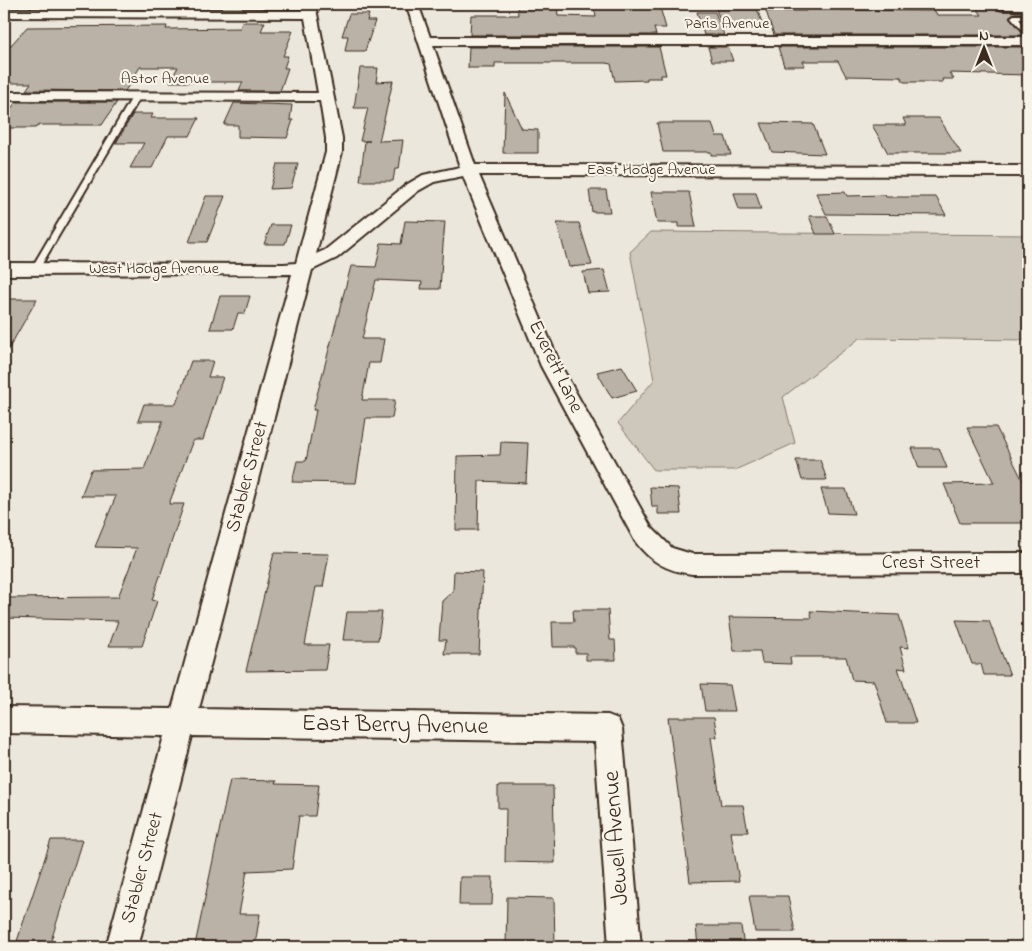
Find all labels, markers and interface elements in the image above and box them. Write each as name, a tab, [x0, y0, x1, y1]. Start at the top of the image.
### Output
street label: Paris Avenue	[685, 12, 770, 36]
north arrow	[960, 22, 1010, 72]
text: N	[979, 26, 989, 47]
street label: Astor Avenue	[121, 67, 210, 91]
street label: East Hodge Avenue	[587, 158, 716, 182]
street label: West Hodge Avenue	[89, 257, 220, 281]
street label: Everett Lane	[520, 316, 590, 418]
street label: Stabler Street	[219, 418, 277, 536]
street label: Crest Street	[882, 549, 980, 578]
street label: East Berry Avenue	[301, 707, 489, 746]
street label: Jewell Avenue	[595, 769, 639, 906]
street label: Stabler Street	[114, 809, 172, 927]

